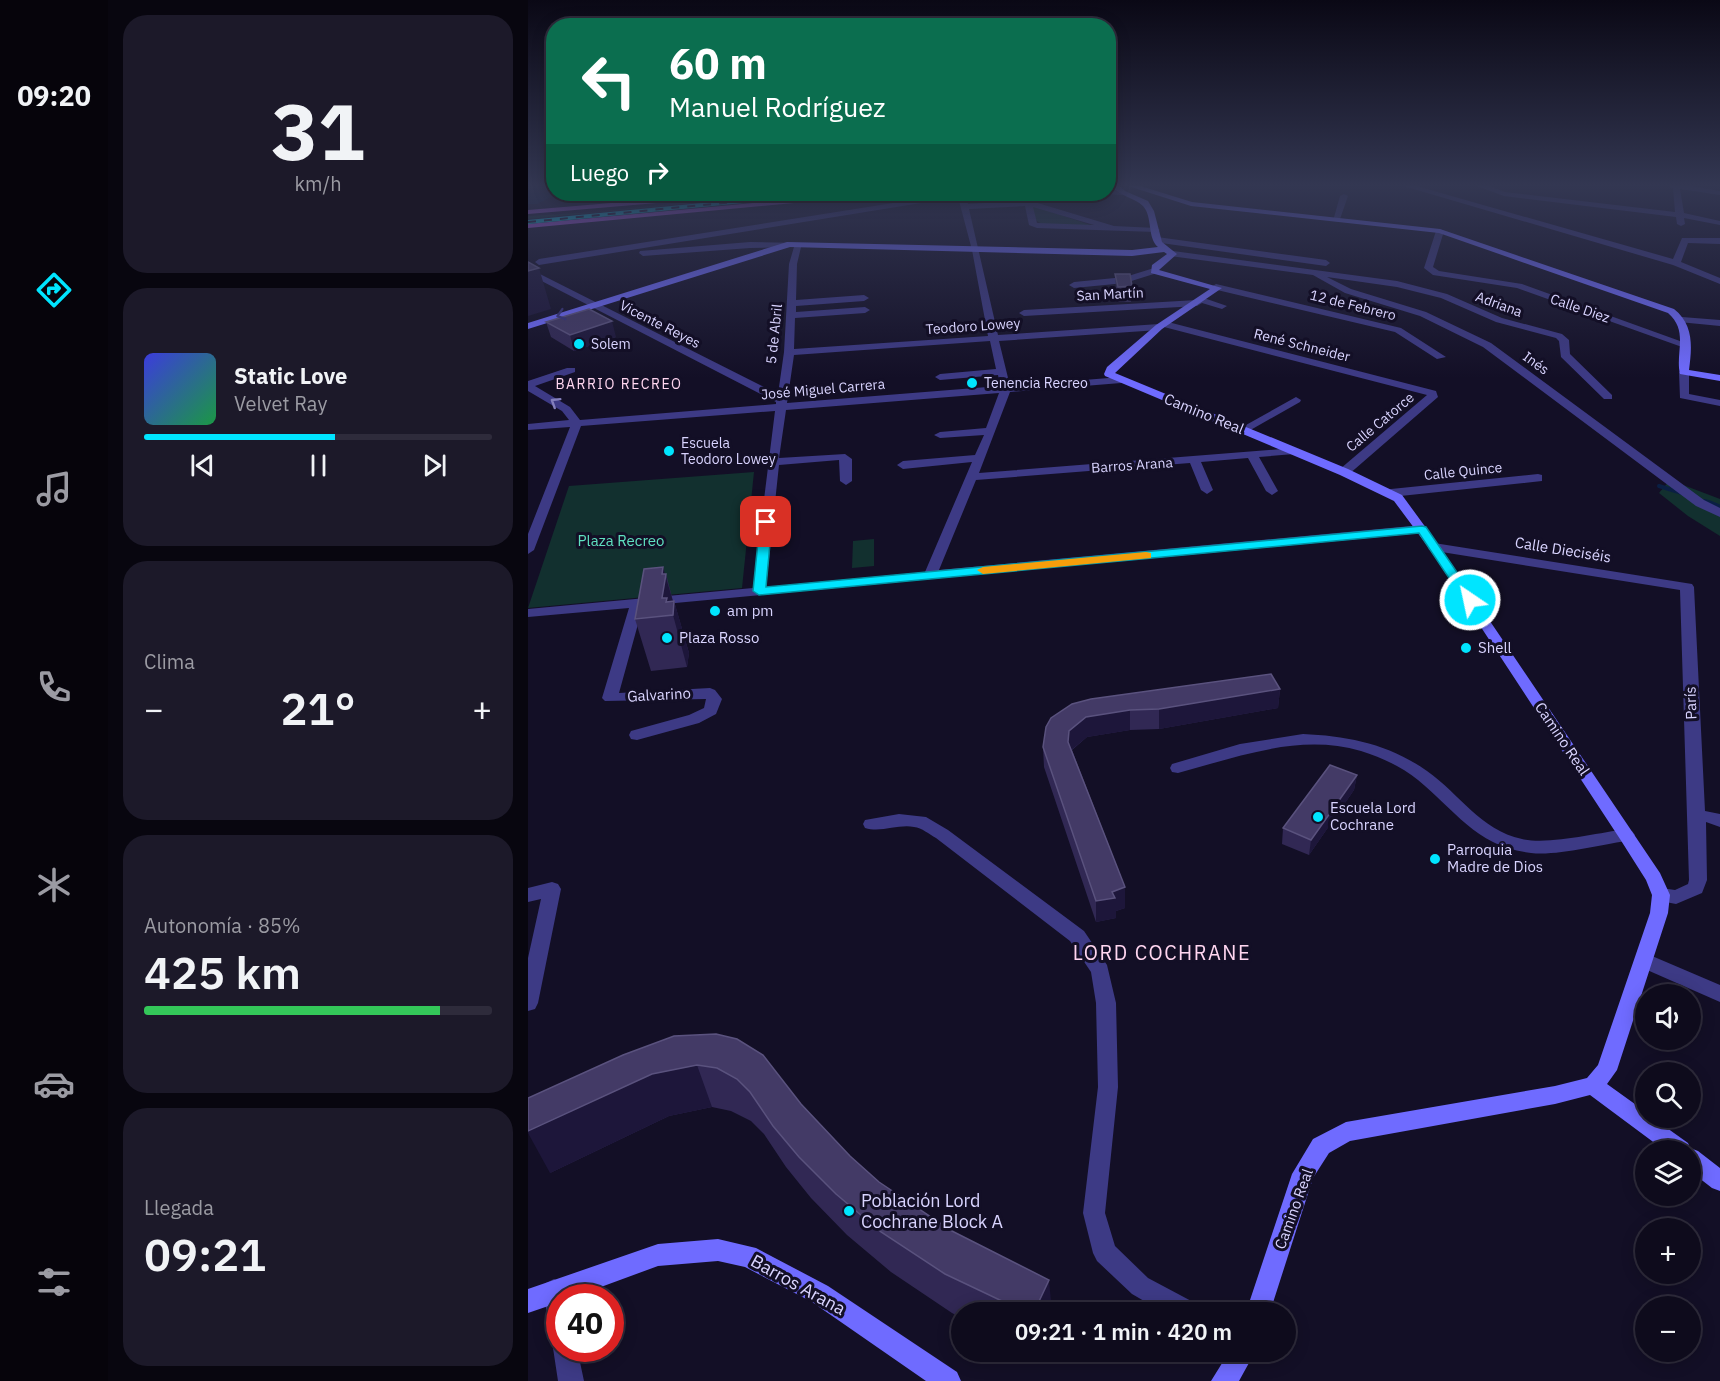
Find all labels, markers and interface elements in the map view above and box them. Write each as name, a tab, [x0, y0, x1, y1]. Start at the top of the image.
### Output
text: 60 m	[669, 36, 767, 91]
icon: left	[570, 42, 648, 120]
text: 09:20	[17, 78, 91, 113]
text: 31	[271, 80, 365, 181]
text: Manuel Rodríguez	[669, 89, 886, 124]
icon: right	[641, 156, 674, 189]
text: Luego	[570, 158, 629, 187]
text: km/h	[294, 170, 342, 197]
icon: directions	[33, 269, 75, 311]
street label: San Martín	[1076, 283, 1144, 305]
street label: 12 de Febrero	[1308, 286, 1398, 324]
street label: Adriana	[1473, 287, 1525, 321]
street label: Calle Diez	[1548, 289, 1613, 327]
street label: Vicente Reyes	[617, 296, 704, 352]
street label: 5 de Abril	[762, 303, 786, 365]
one-way arrow	[556, 308, 567, 320]
street label: Teodoro Lowey	[925, 314, 1021, 338]
street label: René Schneider	[1252, 324, 1352, 366]
place label: Solem	[591, 335, 631, 353]
marker: Solem	[572, 337, 586, 351]
street label: Inés	[1519, 347, 1553, 379]
text: Static Love	[234, 361, 347, 390]
place label: Tenencia Recreo	[984, 374, 1088, 392]
district label: BARRIO RECREO	[555, 375, 683, 393]
street label: José Miguel Carrera	[760, 375, 886, 403]
marker: Tenencia Recreo	[965, 376, 979, 390]
street label: Calle Catorce	[1342, 388, 1418, 456]
street label: Camino Real	[1162, 389, 1247, 438]
text: Velvet Ray	[234, 390, 327, 417]
one-way arrow	[551, 397, 561, 409]
place label: Escuela Teodoro Lowey	[681, 434, 776, 468]
marker: Escuela Teodoro Lowey	[662, 444, 676, 458]
icon: previous	[186, 449, 219, 482]
icon: pause	[302, 449, 335, 482]
icon: next	[418, 449, 451, 482]
street label: Barros Arana	[1091, 453, 1174, 477]
street label: Calle Quince	[1423, 458, 1503, 484]
icon: music	[33, 468, 75, 510]
pin	[740, 496, 791, 547]
icon: arrive	[749, 505, 782, 538]
park label: Plaza Recreo	[578, 531, 664, 550]
street label: Calle Dieciséis	[1514, 533, 1613, 566]
position arrow	[1438, 568, 1502, 632]
place label: am pm	[727, 601, 773, 620]
marker: am pm	[708, 604, 722, 618]
place label: Plaza Rosso	[679, 628, 759, 647]
marker: Plaza Rosso	[660, 631, 674, 645]
place label: Shell	[1478, 638, 1512, 657]
marker: Shell	[1459, 641, 1473, 655]
text: Clima	[144, 648, 195, 675]
icon: phone	[33, 666, 75, 708]
text: 21°	[280, 679, 356, 737]
street label: Galvarino	[627, 683, 691, 706]
street label: París	[1680, 686, 1701, 720]
text: −	[144, 687, 164, 730]
text: +	[472, 687, 492, 730]
street label: Camino Real	[1531, 698, 1594, 779]
place label: Escuela Lord Cochrane	[1330, 798, 1416, 834]
marker: Escuela Lord Cochrane	[1311, 810, 1325, 824]
place label: Parroquia Madre de Dios	[1447, 840, 1543, 876]
marker: Parroquia Madre de Dios	[1428, 852, 1442, 866]
icon: climate	[33, 864, 75, 906]
text: Autonomía · 85%	[144, 912, 301, 939]
district label: LORD COCHRANE	[1073, 939, 1251, 966]
text: 425 km	[144, 943, 301, 1001]
map controls	[1635, 984, 1701, 1362]
button: sound	[1635, 984, 1701, 1050]
button: search	[1635, 1062, 1701, 1128]
icon: car	[33, 1063, 75, 1105]
button: layers	[1635, 1140, 1701, 1206]
street label: Camino Real	[1270, 1166, 1317, 1252]
place label: Población Lord Cochrane Block A	[861, 1189, 1004, 1233]
text: Llegada	[144, 1194, 214, 1221]
marker: Población Lord Cochrane Block A	[842, 1204, 856, 1218]
button: +	[1635, 1218, 1701, 1284]
text: 09:21	[144, 1225, 266, 1283]
street label: Barros Arana	[747, 1249, 850, 1320]
icon: filters	[33, 1261, 75, 1303]
speed limit sign: 40	[546, 1284, 624, 1362]
button: −	[1635, 1296, 1701, 1362]
text: 09:21 · 1 min · 420 m	[1015, 1317, 1232, 1346]

